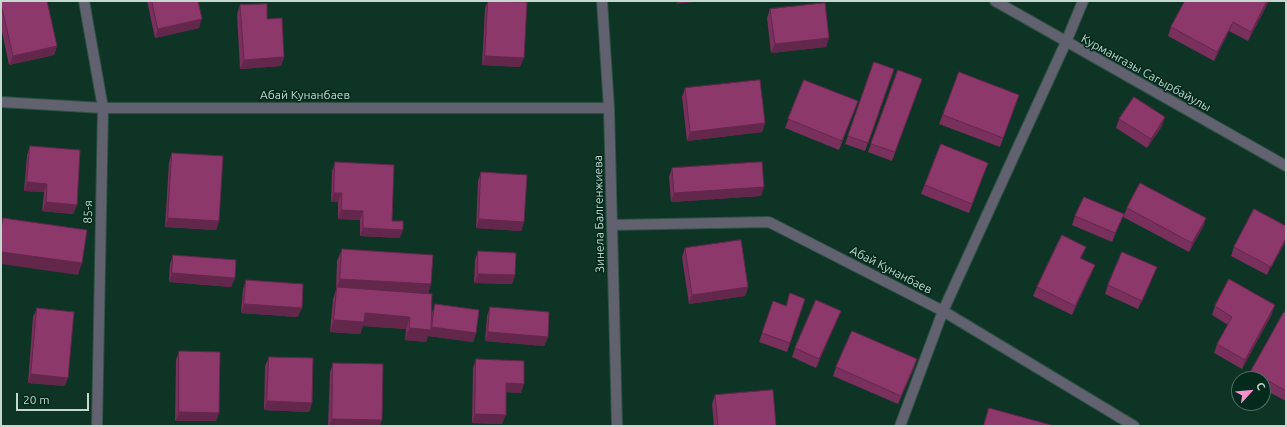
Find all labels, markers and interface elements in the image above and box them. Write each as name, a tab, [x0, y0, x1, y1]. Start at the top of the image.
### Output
street label: Курмангазы Сагырбайулы	[1079, 31, 1213, 115]
street label: Абай Кунанбаев	[260, 88, 350, 102]
street label: Зинела Балгенжиева	[591, 155, 607, 273]
street label: 85-я	[81, 200, 95, 224]
street label: Абай Кунанбаев	[848, 243, 934, 297]
north arrow	[1231, 371, 1271, 411]
text: С	[1254, 380, 1268, 392]
scale bar	[18, 385, 91, 411]
text: 20 m	[23, 393, 50, 406]

